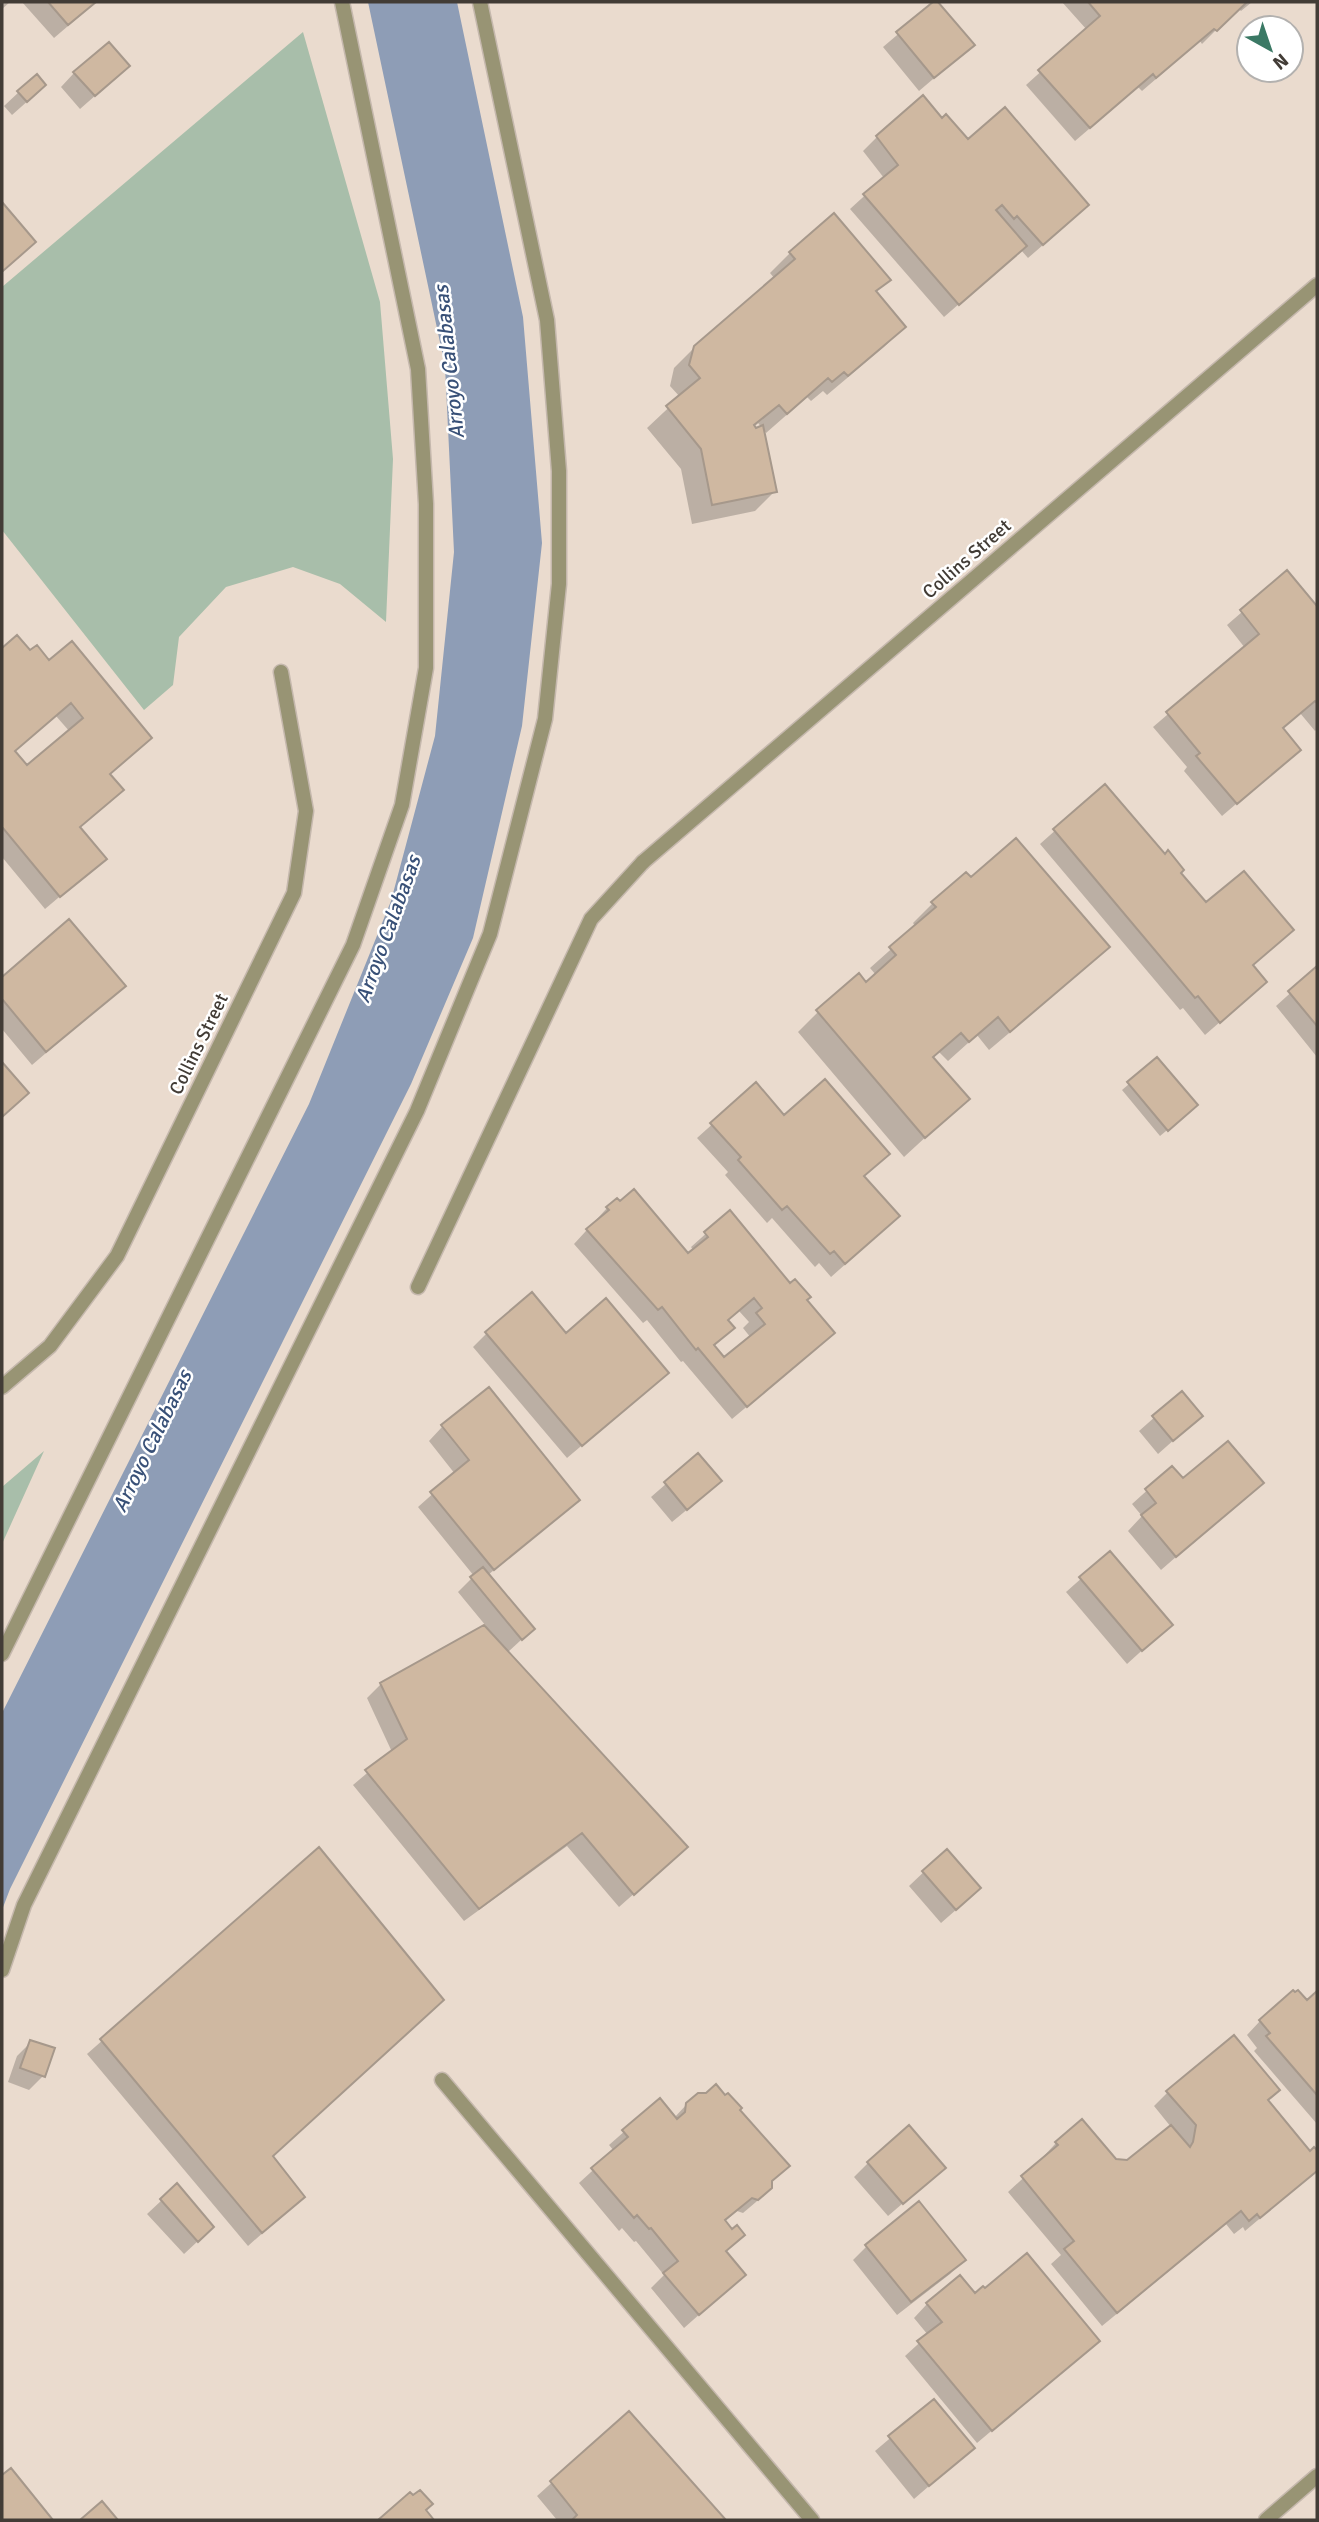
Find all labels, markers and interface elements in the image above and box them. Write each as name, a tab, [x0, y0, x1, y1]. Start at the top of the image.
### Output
north arrow	[1235, 14, 1305, 84]
text: N	[1268, 48, 1293, 75]
water label: Arroyo Calabasas	[428, 282, 470, 440]
street label: Collins Street	[918, 514, 1016, 604]
water label: Arroyo Calabasas	[349, 850, 427, 1006]
street label: Collins Street	[164, 989, 234, 1099]
water label: Arroyo Calabasas	[106, 1364, 198, 1516]

